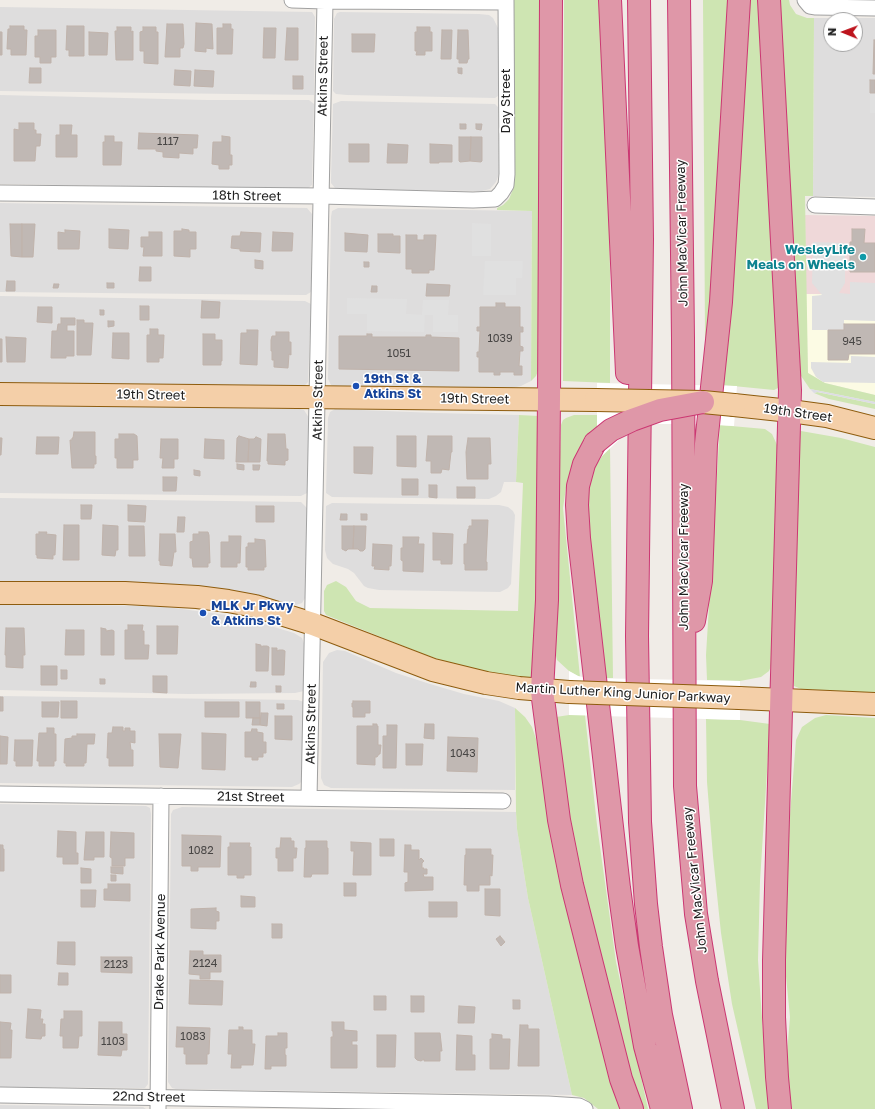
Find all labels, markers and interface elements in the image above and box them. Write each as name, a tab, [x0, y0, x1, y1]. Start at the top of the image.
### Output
north arrow	[823, 12, 863, 52]
text: N	[825, 27, 838, 36]
street label: Atkins Street	[314, 35, 332, 117]
street label: Day Street	[498, 68, 514, 134]
house number: 1117	[157, 135, 179, 149]
street label: John MacVicar Freeway	[673, 159, 691, 307]
street label: 18th Street	[212, 188, 282, 204]
place label: WesleyLife Meals on Wheels	[747, 242, 855, 273]
marker: WesleyLife Meals on Wheels	[858, 252, 868, 262]
house number: 1039	[487, 332, 513, 346]
house number: 945	[842, 335, 862, 349]
house number: 1051	[387, 347, 411, 361]
street label: Atkins Street	[309, 359, 327, 441]
place label: 19th St & Atkins St	[364, 371, 422, 402]
marker: 19th St & Atkins St	[351, 381, 361, 391]
street label: 19th Street	[116, 387, 186, 403]
street label: 19th Street	[440, 391, 510, 407]
street label: 19th Street	[763, 400, 833, 426]
street label: John MacVicar Freeway	[676, 483, 692, 631]
place label: MLK Jr Pkwy & Atkins St	[211, 598, 294, 629]
marker: MLK Jr Pkwy & Atkins St	[198, 608, 208, 618]
street label: Martin Luther King Junior Parkway	[515, 680, 731, 706]
street label: Atkins Street	[302, 683, 320, 765]
house number: 1043	[450, 747, 476, 761]
street label: 21st Street	[217, 789, 285, 805]
street label: John MacVicar Freeway	[680, 806, 710, 954]
house number: 1082	[188, 844, 214, 858]
street label: Drake Park Avenue	[151, 894, 169, 1010]
house number: 2124	[193, 957, 217, 971]
house number: 2123	[104, 958, 128, 972]
house number: 1083	[180, 1030, 206, 1044]
house number: 1103	[101, 1035, 125, 1049]
street label: 22nd Street	[112, 1089, 186, 1105]

